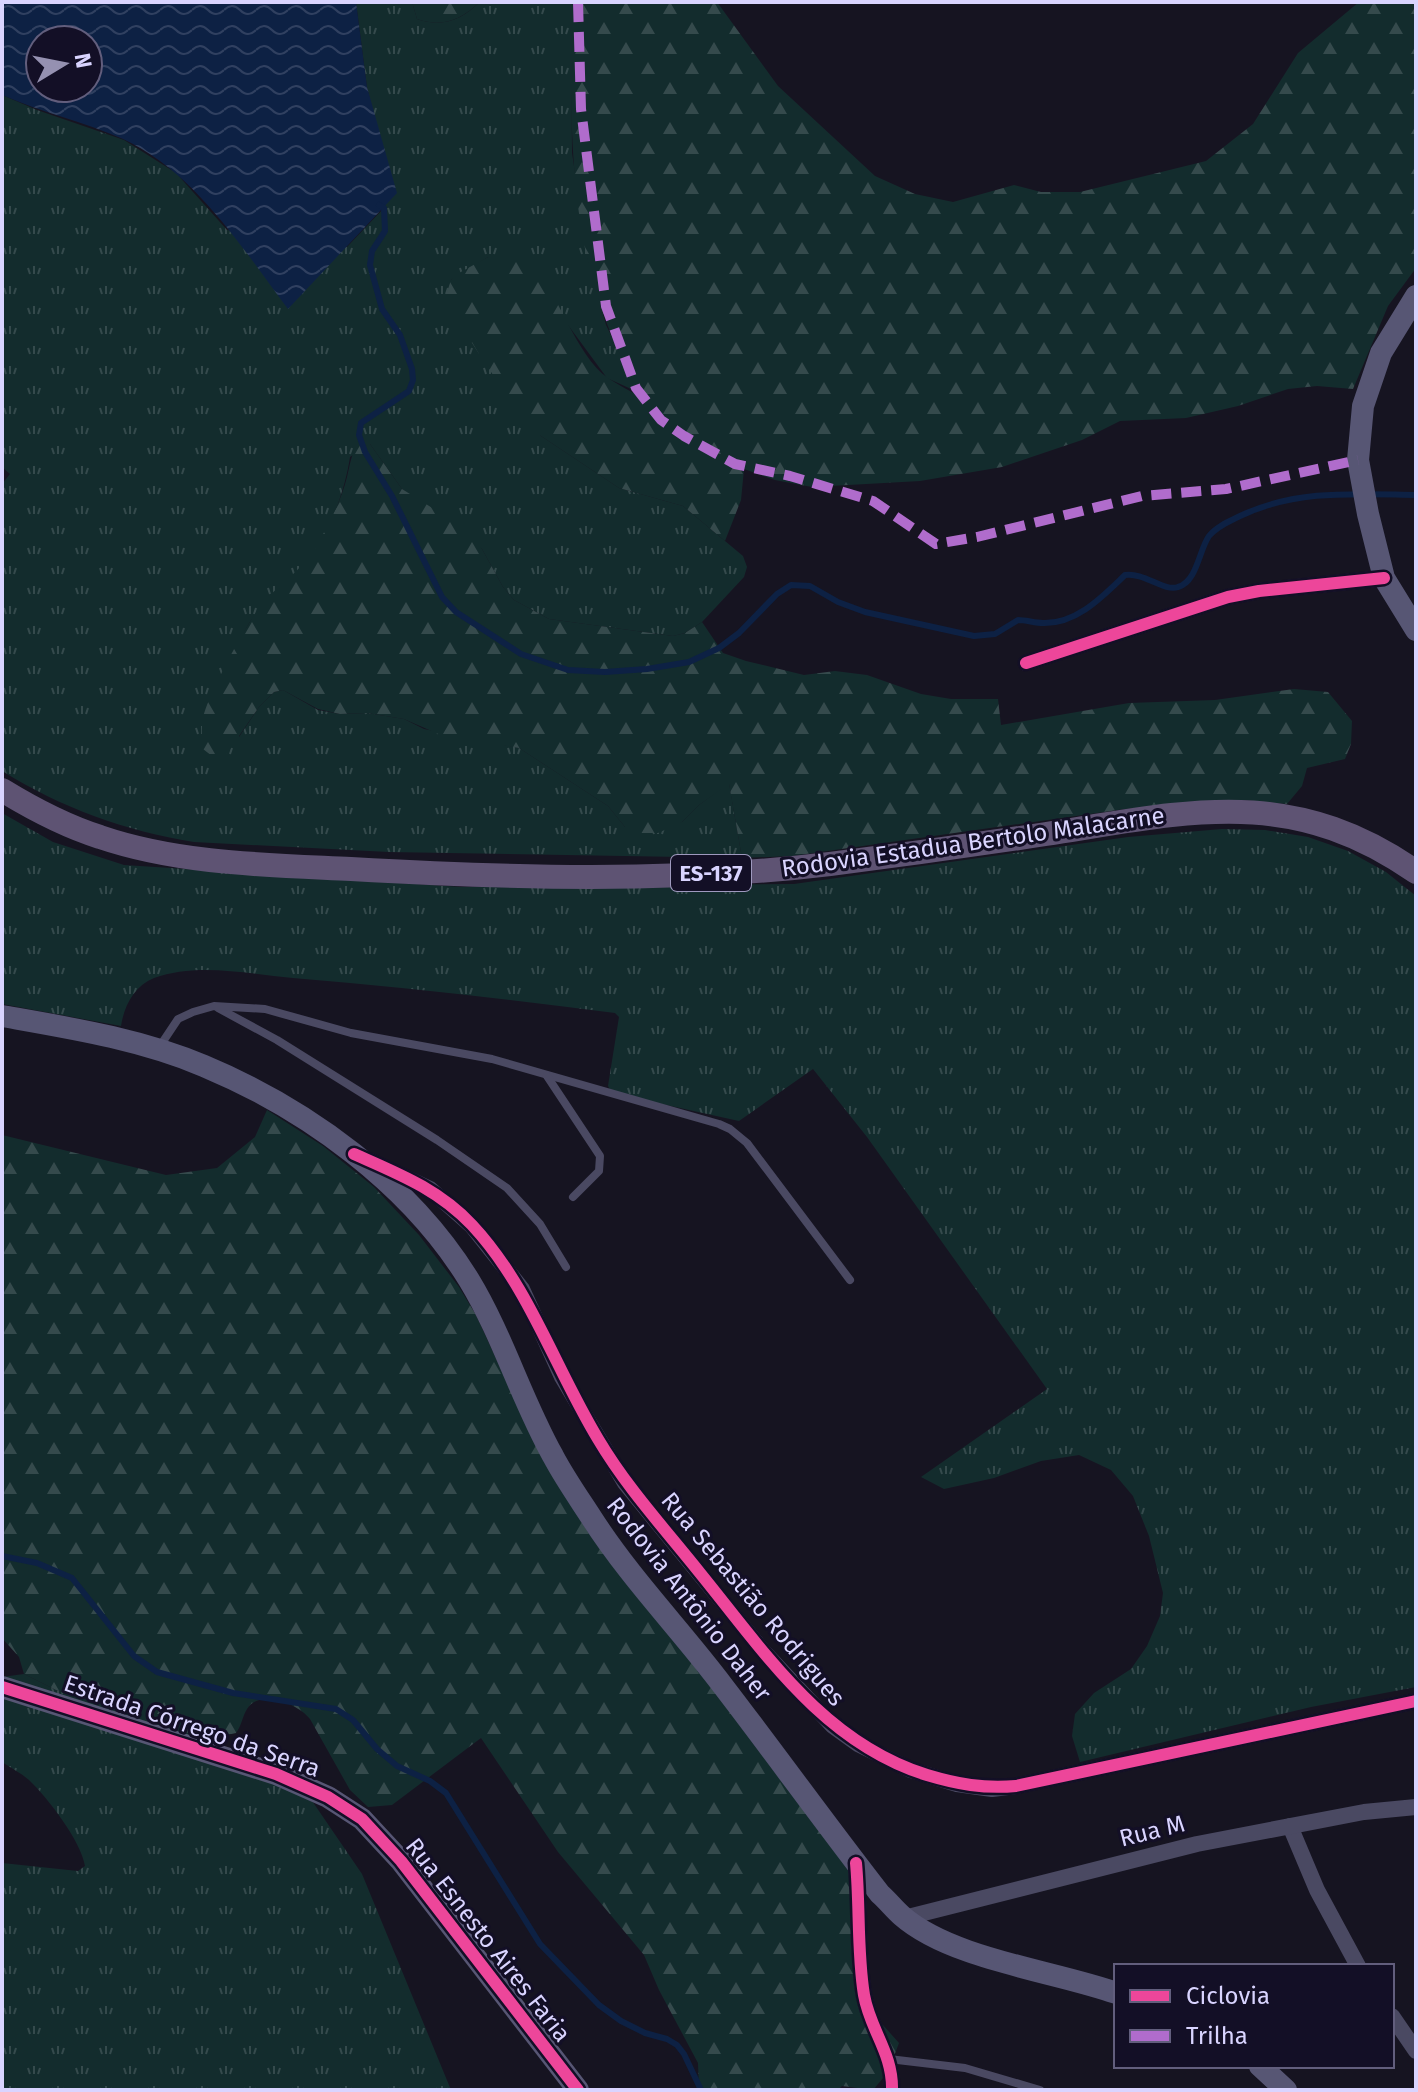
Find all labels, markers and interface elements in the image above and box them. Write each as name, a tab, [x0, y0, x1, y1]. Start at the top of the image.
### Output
north arrow	[24, 24, 104, 104]
text: N	[69, 51, 98, 70]
street label: Rodovia Estadua Bertolo Malacarne	[780, 801, 1166, 883]
road number: ES-137	[671, 855, 751, 891]
street label: Rua Sebastião Rodrigues	[655, 1487, 851, 1711]
street label: Rodovia Antônio Daher	[601, 1492, 778, 1707]
street label: Estrada Córrego da Serra	[60, 1669, 324, 1783]
street label: Rua M	[1116, 1809, 1188, 1853]
street label: Rua Esnesto Aires Faria	[400, 1832, 576, 2048]
legend	[1114, 1964, 1394, 2068]
text: Ciclovia	[1186, 1982, 1270, 2010]
text: Trilha	[1186, 2022, 1248, 2050]

